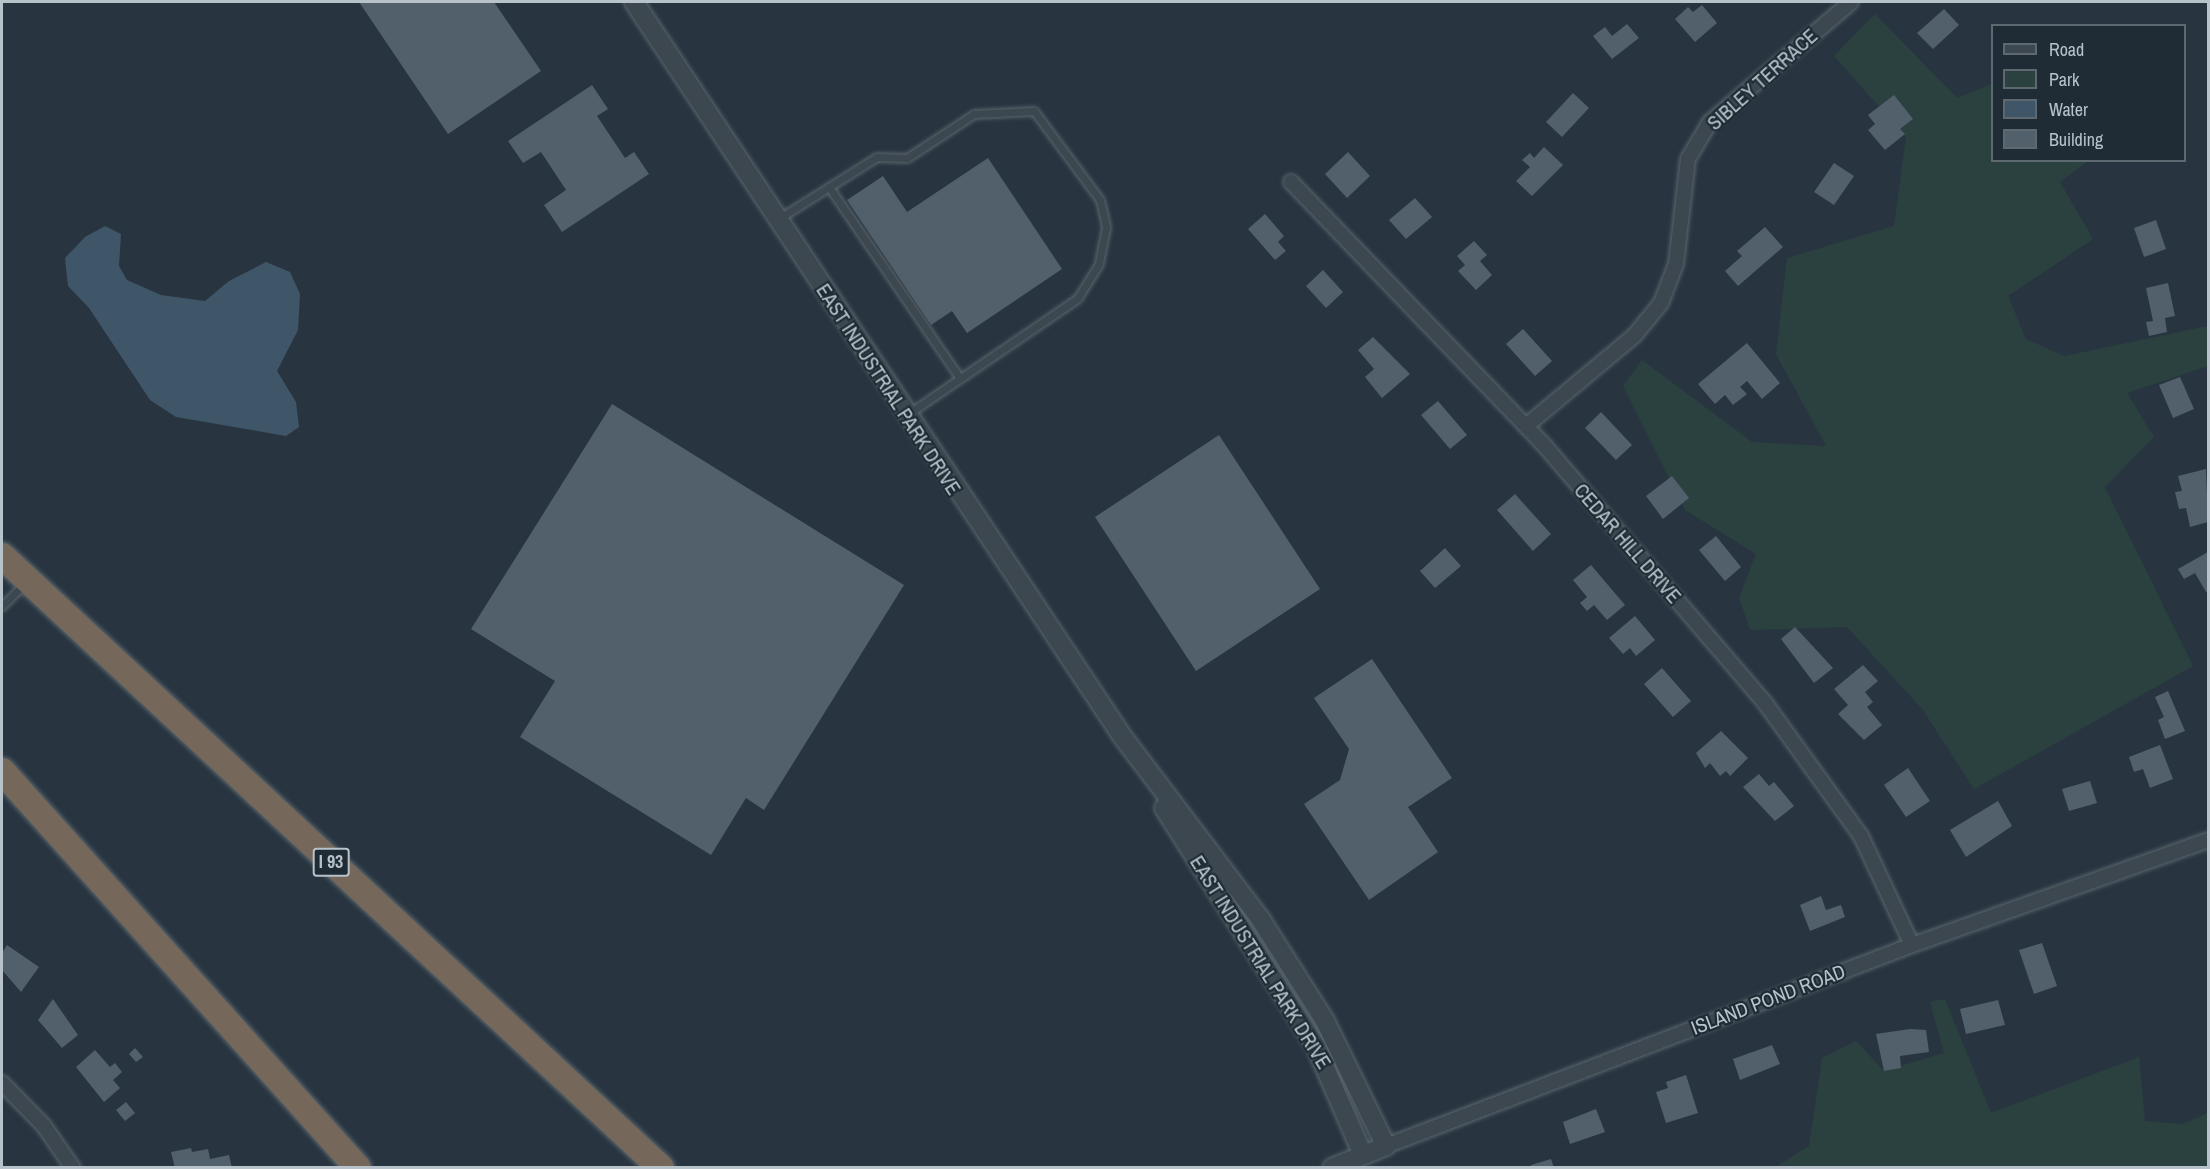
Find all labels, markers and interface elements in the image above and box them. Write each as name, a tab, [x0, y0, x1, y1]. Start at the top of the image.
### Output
street label: SIBLEY TERRACE	[1702, 23, 1822, 135]
legend	[1991, 24, 2186, 162]
text: Road	[2049, 37, 2084, 62]
text: Park	[2049, 67, 2079, 92]
text: Water	[2049, 97, 2088, 122]
text: Building	[2049, 127, 2103, 152]
street label: EAST INDUSTRIAL PARK DRIVE	[812, 279, 966, 499]
street label: CEDAR HILL DRIVE	[1569, 478, 1687, 608]
road number: I 93	[312, 847, 350, 877]
street label: EAST INDUSTRIAL PARK DRIVE	[1185, 851, 1337, 1073]
street label: ISLAND POND ROAD	[1688, 959, 1848, 1039]

